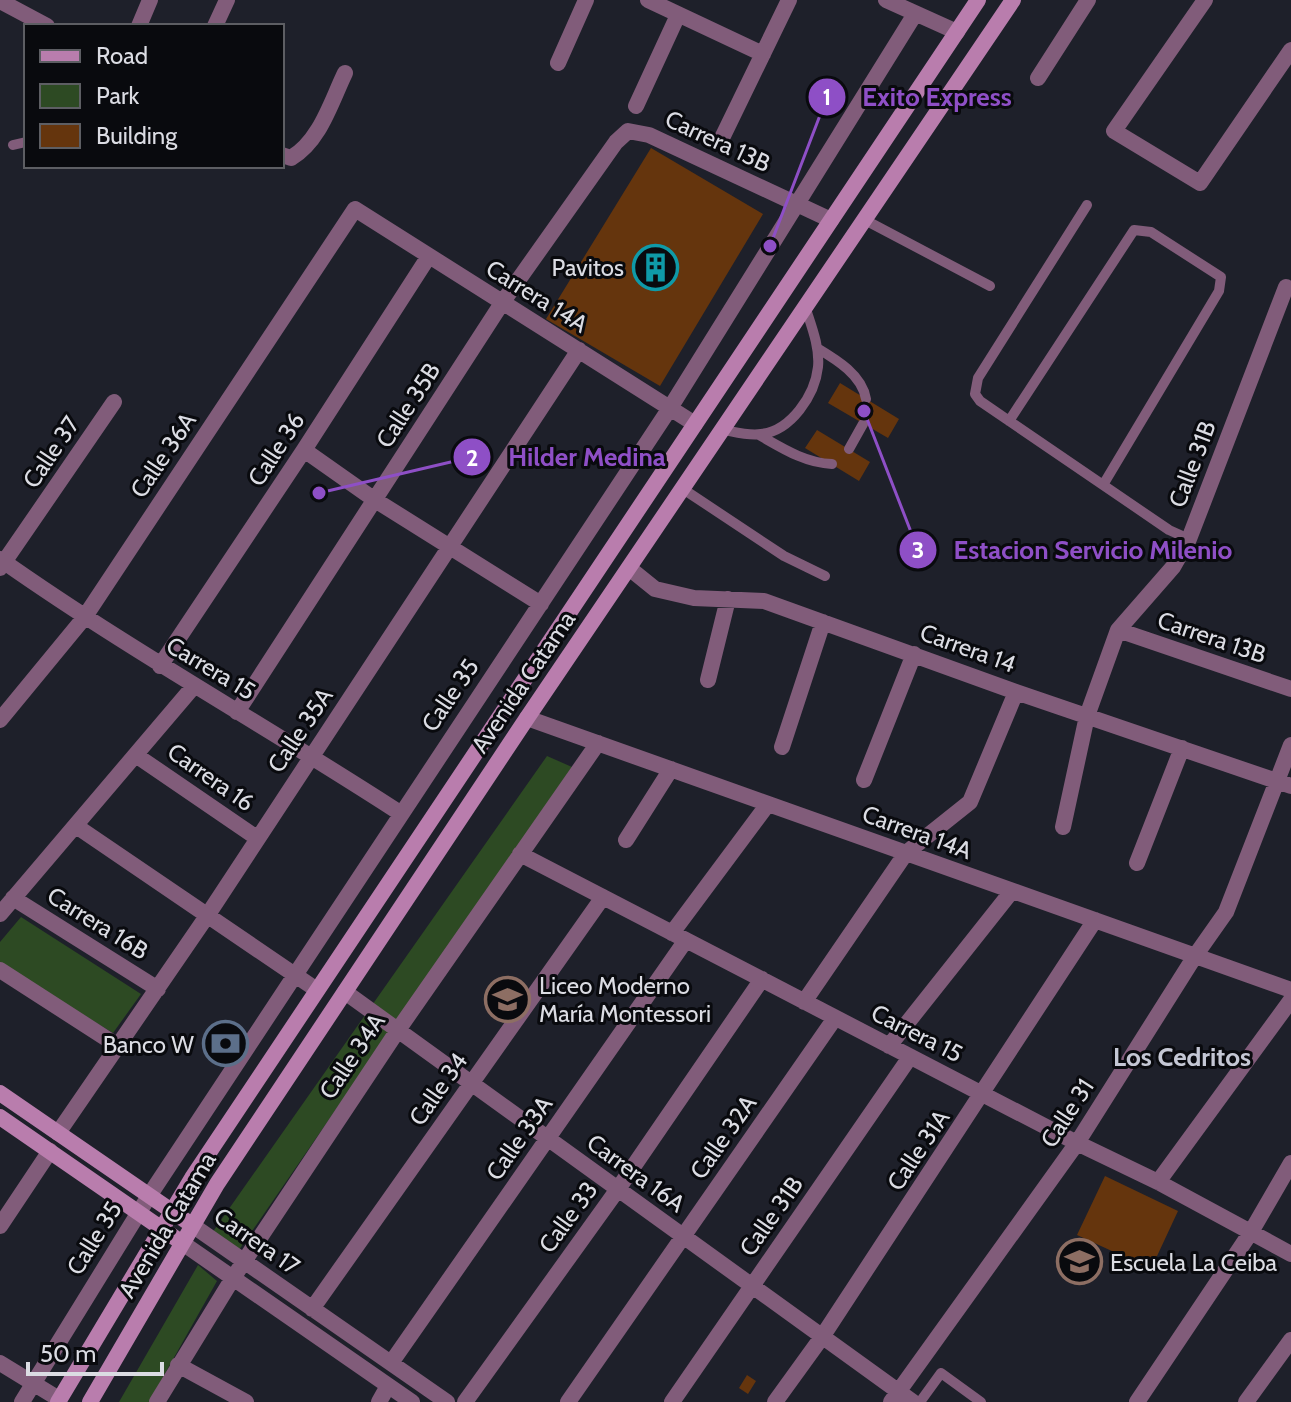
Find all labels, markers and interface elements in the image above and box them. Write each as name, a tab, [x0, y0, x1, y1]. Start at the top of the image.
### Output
legend	[24, 24, 284, 168]
text: Road	[96, 41, 148, 70]
callout: Exito Express	[807, 72, 1028, 122]
text: Park	[96, 81, 139, 110]
text: Exito Express	[862, 81, 1012, 113]
text: 1	[823, 82, 831, 111]
street label: Carrera 13B	[661, 104, 775, 178]
text: Building	[96, 121, 178, 150]
building icon: Pavitos	[631, 243, 679, 291]
street label: Carrera 14A	[481, 253, 593, 339]
place label: Pavitos	[551, 253, 624, 282]
street label: Calle 35B	[370, 357, 446, 453]
street label: Calle 36A	[124, 407, 202, 503]
street label: Calle 36	[242, 407, 310, 491]
street label: Calle 37	[17, 411, 85, 493]
street label: Calle 31B	[1162, 417, 1222, 511]
callout: Hilder Medina	[452, 432, 682, 482]
text: Hilder Medina	[508, 441, 666, 473]
text: 2	[466, 443, 478, 472]
callout: Estacion Servicio Milenio	[898, 525, 1248, 575]
text: Estacion Servicio Milenio	[954, 534, 1233, 566]
text: 3	[912, 535, 924, 564]
street label: Avenida Catama	[465, 605, 581, 758]
street label: Carrera 13B	[1154, 605, 1270, 669]
street label: Carrera 14	[916, 617, 1020, 679]
street label: Carrera 15	[161, 630, 261, 706]
street label: Calle 35	[415, 653, 485, 737]
street label: Calle 35A	[261, 682, 339, 778]
street label: Carrera 16	[162, 737, 260, 817]
street label: Carrera 14A	[858, 799, 976, 865]
street label: Carrera 16B	[42, 881, 154, 965]
place label: Liceo Moderno María Montessori	[539, 971, 711, 1028]
school or university icon: Liceo Moderno María Montessori	[484, 975, 532, 1023]
street label: Carrera 15	[866, 998, 968, 1068]
street label: Calle 34A	[313, 1008, 391, 1104]
bank icon: Banco W	[201, 1020, 249, 1068]
place label: Banco W	[103, 1030, 194, 1059]
district label: Los Cedritos	[1113, 1041, 1251, 1073]
street label: Calle 34	[403, 1047, 473, 1131]
street label: Calle 31	[1034, 1073, 1100, 1153]
street label: Calle 32A	[684, 1089, 762, 1184]
street label: Calle 33A	[480, 1090, 559, 1186]
street label: Calle 31A	[881, 1104, 956, 1196]
street label: Carrera 16A	[581, 1128, 691, 1218]
street label: Avenida Catama	[112, 1146, 222, 1303]
street label: Calle 31B	[733, 1171, 809, 1261]
street label: Calle 33	[532, 1176, 604, 1258]
street label: Calle 35	[60, 1196, 128, 1280]
street label: Carrera 17	[209, 1201, 305, 1281]
school or university icon: Escuela La Ceiba	[1055, 1238, 1103, 1286]
place label: Escuela La Ceiba	[1110, 1248, 1278, 1277]
scale bar	[28, 1326, 162, 1376]
text: 50 m	[40, 1339, 96, 1368]

